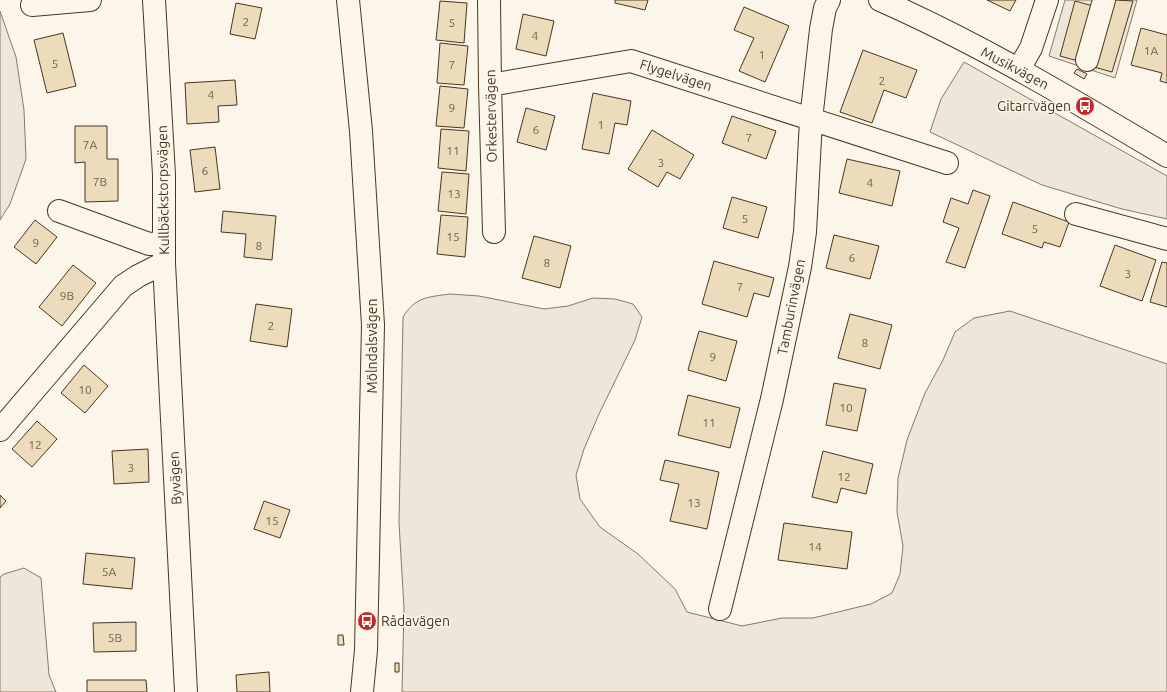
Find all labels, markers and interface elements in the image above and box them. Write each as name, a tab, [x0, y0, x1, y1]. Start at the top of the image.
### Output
house number: 2	[243, 15, 249, 28]
house number: 5	[449, 16, 455, 29]
house number: 4	[532, 29, 539, 42]
street label: Musikvägen	[978, 43, 1052, 93]
house number: 1A	[1144, 44, 1158, 57]
house number: 1	[759, 48, 765, 61]
street label: Flygelvägen	[638, 56, 714, 94]
house number: 5	[52, 57, 58, 70]
house number: 7	[449, 58, 455, 71]
street label: Orkestervägen	[482, 69, 500, 163]
house number: 2	[879, 74, 885, 87]
house number: 4	[208, 88, 215, 101]
bus stop icon: Gitarrvägen	[1074, 95, 1096, 117]
place label: Gitarrvägen	[997, 98, 1071, 114]
house number: 9	[449, 101, 455, 114]
house number: 1	[598, 118, 604, 131]
house number: 6	[533, 123, 540, 136]
street label: Kullbäckstorpsvägen	[154, 125, 172, 255]
house number: 7	[746, 131, 752, 144]
house number: 7A	[83, 138, 97, 151]
house number: 11	[446, 144, 460, 157]
house number: 3	[658, 156, 664, 169]
house number: 6	[202, 164, 209, 177]
house number: 7B	[93, 175, 107, 188]
house number: 4	[867, 176, 874, 189]
house number: 13	[447, 187, 461, 200]
house number: 5	[742, 212, 748, 225]
house number: 5	[1032, 222, 1038, 235]
house number: 15	[446, 230, 460, 243]
house number: 9	[33, 236, 39, 249]
house number: 8	[256, 239, 263, 252]
house number: 6	[849, 251, 856, 264]
house number: 8	[544, 256, 551, 269]
street label: Tamburinvägen	[774, 258, 808, 356]
house number: 3	[1125, 267, 1131, 280]
house number: 7	[737, 280, 743, 293]
house number: 9B	[60, 289, 74, 302]
street label: Mölndalsvägen	[364, 299, 380, 393]
house number: 2	[268, 319, 274, 332]
house number: 8	[862, 336, 869, 349]
house number: 9	[710, 350, 716, 363]
house number: 10	[78, 383, 92, 396]
house number: 10	[839, 401, 853, 414]
house number: 11	[702, 416, 716, 429]
house number: 12	[28, 438, 42, 451]
street label: Byvägen	[166, 451, 184, 505]
house number: 3	[128, 461, 134, 474]
house number: 12	[837, 470, 851, 483]
house number: 13	[687, 496, 701, 509]
house number: 15	[265, 514, 279, 527]
house number: 14	[808, 540, 822, 553]
house number: 5A	[102, 565, 116, 578]
bus stop icon: Rådavägen	[356, 610, 378, 632]
place label: Rådavägen	[381, 613, 450, 629]
house number: 5B	[108, 631, 122, 644]

